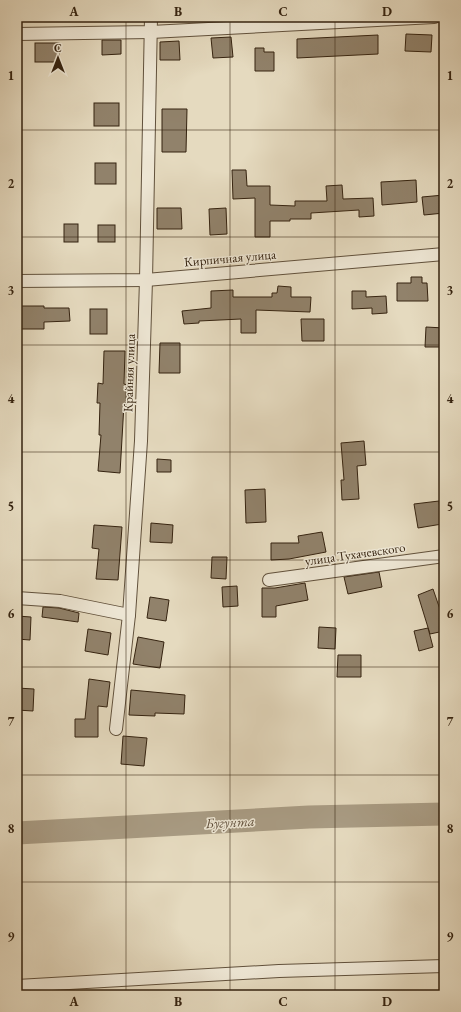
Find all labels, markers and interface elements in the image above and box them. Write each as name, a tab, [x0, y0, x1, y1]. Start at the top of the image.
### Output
text: A	[68, 3, 79, 20]
text: B	[174, 3, 182, 20]
text: C	[278, 3, 288, 20]
text: D	[382, 3, 392, 20]
north arrow	[38, 38, 78, 78]
text: С	[54, 41, 62, 55]
text: 1	[8, 67, 15, 84]
text: 1	[447, 67, 454, 84]
text: 2	[8, 175, 15, 192]
text: 2	[447, 175, 454, 192]
street label: Кирпичная улица	[183, 245, 277, 270]
text: 3	[8, 282, 15, 299]
text: 3	[447, 282, 454, 299]
street label: Крайняя улица	[119, 333, 139, 413]
text: 4	[8, 390, 15, 407]
text: 4	[447, 390, 454, 407]
text: 5	[8, 498, 14, 515]
text: 5	[447, 498, 453, 515]
street label: улица Тухачевского	[304, 539, 406, 569]
text: 6	[8, 605, 15, 622]
text: 6	[447, 605, 454, 622]
text: 7	[8, 713, 15, 730]
text: 7	[447, 713, 454, 730]
water label: Бугунта	[204, 812, 255, 832]
text: 8	[8, 820, 15, 837]
text: 8	[447, 820, 454, 837]
text: 9	[8, 928, 15, 945]
text: 9	[447, 928, 454, 945]
text: A	[68, 993, 79, 1010]
text: B	[174, 993, 182, 1010]
text: C	[278, 993, 288, 1010]
text: D	[382, 993, 392, 1010]

